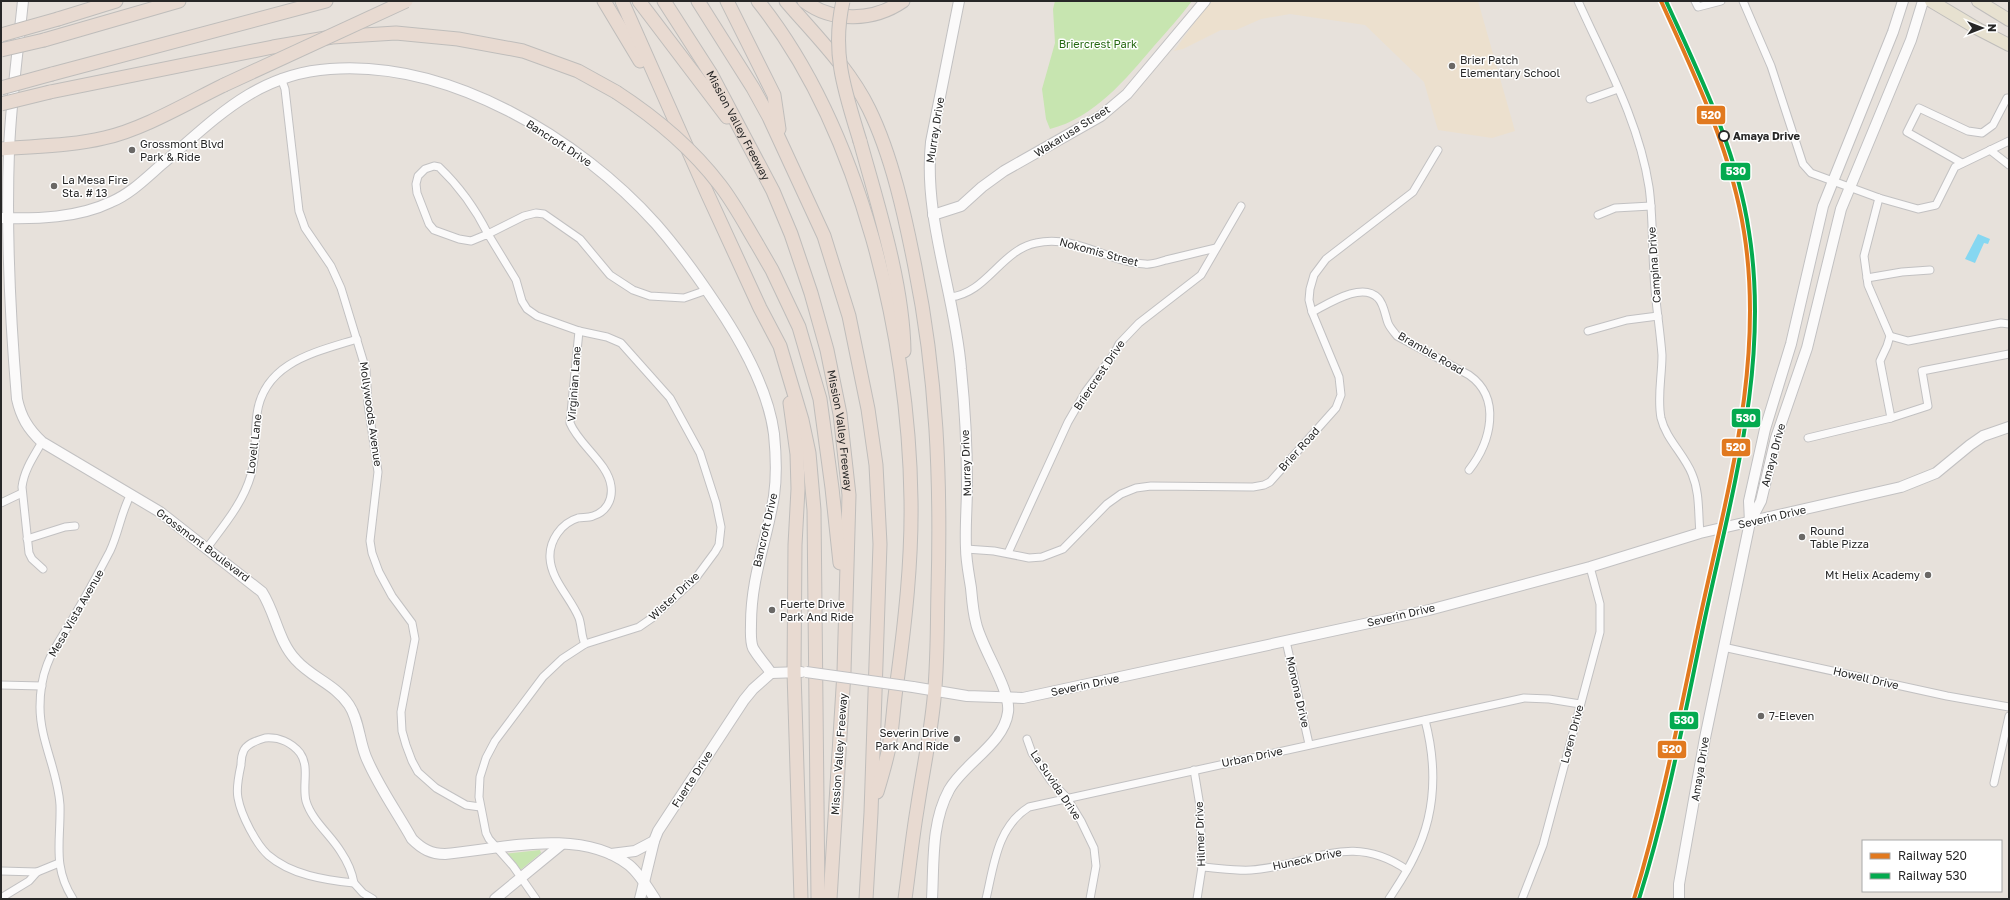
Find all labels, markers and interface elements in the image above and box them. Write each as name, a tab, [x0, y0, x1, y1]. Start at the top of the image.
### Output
north arrow	[1962, 8, 2002, 48]
text: N	[1986, 24, 1999, 32]
park label: Briercrest Park	[1059, 37, 1137, 50]
place label: Brier Patch Elementary School	[1460, 53, 1560, 79]
marker: Brier Patch Elementary School	[1447, 61, 1457, 71]
street label: Mission Valley Freeway	[704, 68, 773, 182]
street label: Murray Drive	[923, 96, 946, 164]
street label: Wakarusa Street	[1031, 102, 1112, 159]
line badge: 520	[1696, 105, 1726, 125]
text: 520	[1701, 108, 1721, 121]
street label: Bancroft Drive	[524, 117, 594, 169]
place label: Amaya Drive	[1733, 129, 1801, 142]
marker: Amaya Drive	[1718, 130, 1730, 142]
place label: Grossmont Blvd Park & Ride	[140, 137, 224, 163]
marker: Grossmont Blvd Park & Ride	[127, 145, 137, 155]
line badge: 530	[1720, 162, 1751, 181]
text: 530	[1726, 164, 1746, 177]
place label: La Mesa Fire Sta. # 13	[62, 173, 128, 199]
marker: La Mesa Fire Sta. # 13	[49, 181, 59, 191]
street label: Campina Drive	[1644, 227, 1663, 303]
street label: Nokomis Street	[1058, 235, 1140, 268]
street label: Bramble Road	[1396, 328, 1466, 377]
street label: Briercrest Drive	[1070, 337, 1127, 412]
street label: Virginian Lane	[564, 346, 583, 422]
street label: Mollywoods Avenue	[358, 361, 385, 467]
street label: Mission Valley Freeway	[825, 369, 856, 492]
line badge: 530	[1731, 408, 1761, 428]
text: 530	[1736, 411, 1756, 424]
street label: Lovell Lane	[243, 413, 264, 475]
street label: Amaya Drive	[1758, 422, 1787, 488]
street label: Brier Road	[1275, 424, 1322, 473]
street label: Murray Drive	[958, 429, 973, 497]
line badge: 520	[1721, 438, 1751, 457]
text: 520	[1726, 440, 1746, 453]
street label: Bancroft Drive	[750, 492, 779, 568]
street label: Severin Drive	[1737, 502, 1807, 531]
street label: Grossmont Boulevard	[154, 505, 253, 584]
place label: Round Table Pizza	[1810, 524, 1869, 550]
marker: Round Table Pizza	[1797, 532, 1807, 542]
street label: Mesa Vista Avenue	[45, 567, 106, 659]
place label: Mt Helix Academy	[1825, 568, 1920, 581]
street label: Wister Drive	[646, 569, 702, 622]
marker: Mt Helix Academy	[1923, 570, 1933, 580]
place label: Fuerte Drive Park And Ride	[780, 597, 854, 623]
street label: Severin Drive	[1366, 600, 1436, 629]
marker: Fuerte Drive Park And Ride	[767, 605, 777, 615]
street label: Monona Drive	[1284, 655, 1313, 729]
street label: Howell Drive	[1832, 664, 1900, 691]
street label: Severin Drive	[1050, 671, 1120, 698]
street label: Mission Valley Freeway	[828, 693, 849, 815]
street label: Loren Drive	[1557, 703, 1586, 765]
place label: 7-Eleven	[1769, 709, 1814, 722]
line badge: 530	[1669, 711, 1699, 730]
marker: 7-Eleven	[1756, 711, 1766, 721]
text: 530	[1674, 713, 1694, 726]
place label: Severin Drive Park And Ride	[875, 726, 949, 752]
marker: Severin Drive Park And Ride	[952, 734, 962, 744]
street label: Amaya Drive	[1688, 736, 1711, 802]
line badge: 520	[1657, 740, 1687, 759]
text: 520	[1662, 742, 1682, 755]
street label: Urban Drive	[1220, 744, 1284, 769]
street label: La Suvida Drive	[1028, 747, 1084, 822]
street label: Fuerte Drive	[668, 748, 715, 809]
street label: Hilmer Drive	[1192, 801, 1207, 867]
legend	[1862, 840, 2002, 892]
street label: Huneck Drive	[1271, 845, 1343, 872]
text: Railway 520	[1898, 848, 1967, 863]
text: Railway 530	[1898, 868, 1967, 883]

